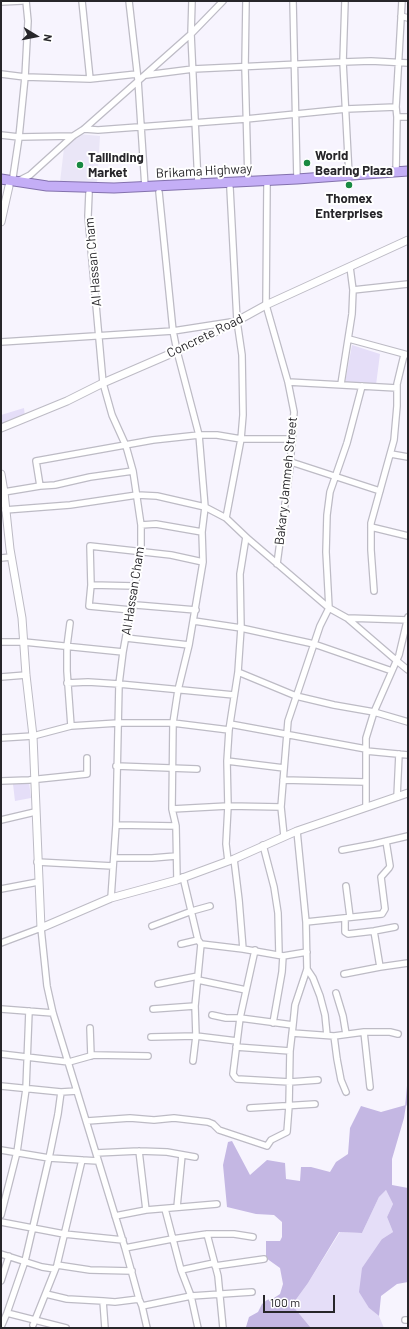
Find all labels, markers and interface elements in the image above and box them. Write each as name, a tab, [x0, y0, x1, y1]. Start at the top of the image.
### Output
north arrow	[16, 16, 56, 56]
text: N	[41, 33, 55, 43]
place label: World Bearing Plaza	[315, 148, 393, 179]
place label: Tallinding Market	[88, 150, 144, 181]
marker: World Bearing Plaza	[302, 158, 312, 168]
marker: Tallinding Market	[75, 160, 85, 170]
street label: Brikama Highway	[155, 161, 253, 181]
marker: Thomex Enterprises	[344, 180, 354, 190]
place label: Thomex Enterprises	[315, 191, 383, 222]
street label: Al Hassan Cham	[81, 217, 105, 307]
street label: Concrete Road	[164, 311, 246, 361]
street label: Bakary Jammeh Street	[271, 416, 301, 546]
street label: Al Hassan Cham	[118, 546, 148, 636]
scale bar	[265, 1287, 337, 1313]
text: 100 m	[270, 1295, 300, 1309]

